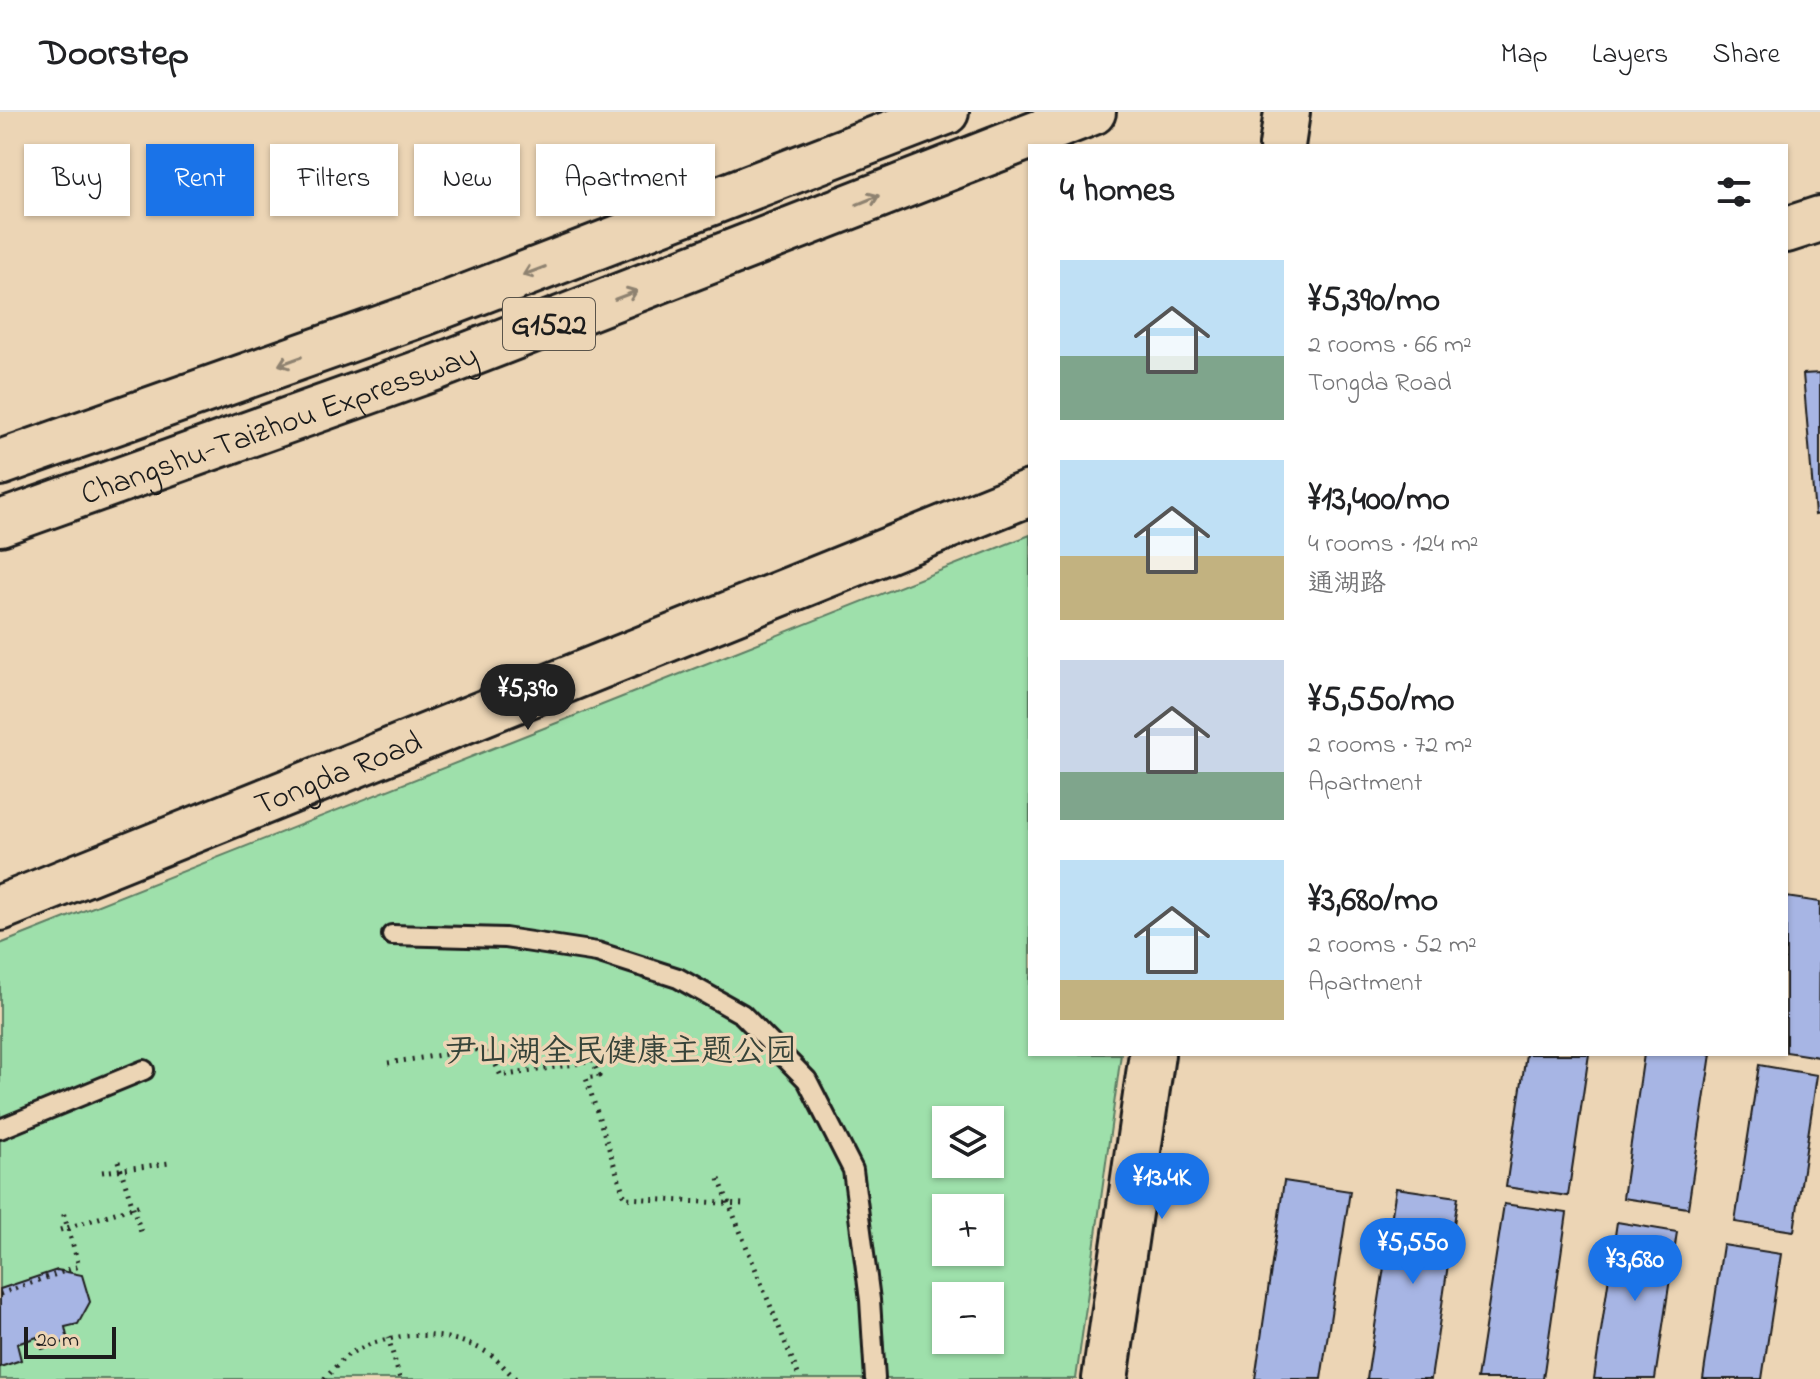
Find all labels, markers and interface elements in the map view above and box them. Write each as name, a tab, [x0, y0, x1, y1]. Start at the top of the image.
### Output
text: Doorstep	[40, 27, 189, 83]
text: Map	[1500, 35, 1548, 76]
text: Layers	[1592, 35, 1668, 76]
text: Share	[1712, 35, 1780, 76]
chip: Buy	[24, 144, 130, 216]
chip: Rent	[146, 144, 254, 216]
chip: Filters	[270, 144, 398, 216]
chip: New	[414, 144, 520, 216]
chip: Apartment	[536, 144, 715, 216]
text: 4 homes	[1060, 167, 1175, 217]
icon: filters	[1712, 170, 1756, 214]
one-way arrow	[855, 192, 880, 207]
one-way arrow	[522, 265, 547, 279]
text: ¥5,390/mo	[1308, 277, 1440, 327]
one-way arrow	[613, 287, 638, 301]
icon: home	[1124, 292, 1220, 388]
road number: G1522	[503, 298, 595, 350]
text: 2 rooms · 66 m²	[1308, 327, 1472, 365]
street label: Changshu-Taizhou Expressway	[75, 333, 485, 519]
one-way arrow	[277, 354, 302, 369]
text: Tongda Road	[1308, 365, 1452, 403]
text: ¥13,400/mo	[1308, 476, 1450, 526]
icon: home	[1124, 492, 1220, 588]
text: 4 rooms · 124 m²	[1308, 526, 1479, 564]
text: 通湖路	[1308, 566, 1386, 604]
pin: ¥5,390	[463, 664, 593, 732]
text: ¥5,390	[498, 671, 558, 709]
text: ¥5,550/mo	[1308, 677, 1455, 727]
icon: home	[1124, 692, 1220, 788]
street label: Tongda Road	[248, 720, 430, 830]
text: 2 rooms · 72 m²	[1308, 727, 1473, 765]
text: Apartment	[1308, 765, 1422, 803]
text: ¥3,680/mo	[1308, 877, 1438, 927]
icon: home	[1124, 892, 1220, 988]
text: 2 rooms · 52 m²	[1308, 927, 1477, 965]
text: Apartment	[1308, 965, 1422, 1003]
park label: 尹山湖全民健康主题公园	[445, 1030, 797, 1077]
map controls	[932, 1106, 1004, 1354]
button: layers	[932, 1106, 1004, 1178]
pin: ¥13.4K	[1097, 1153, 1227, 1221]
text: ¥13.4K	[1133, 1160, 1191, 1198]
button: +	[932, 1194, 1004, 1266]
pin: ¥5,550	[1348, 1218, 1478, 1286]
text: ¥5,550	[1378, 1225, 1448, 1263]
pin: ¥3,680	[1570, 1235, 1700, 1303]
text: ¥3,680	[1606, 1242, 1664, 1280]
button: −	[932, 1282, 1004, 1354]
scale bar	[24, 1323, 116, 1359]
text: 20 m	[36, 1325, 79, 1357]

